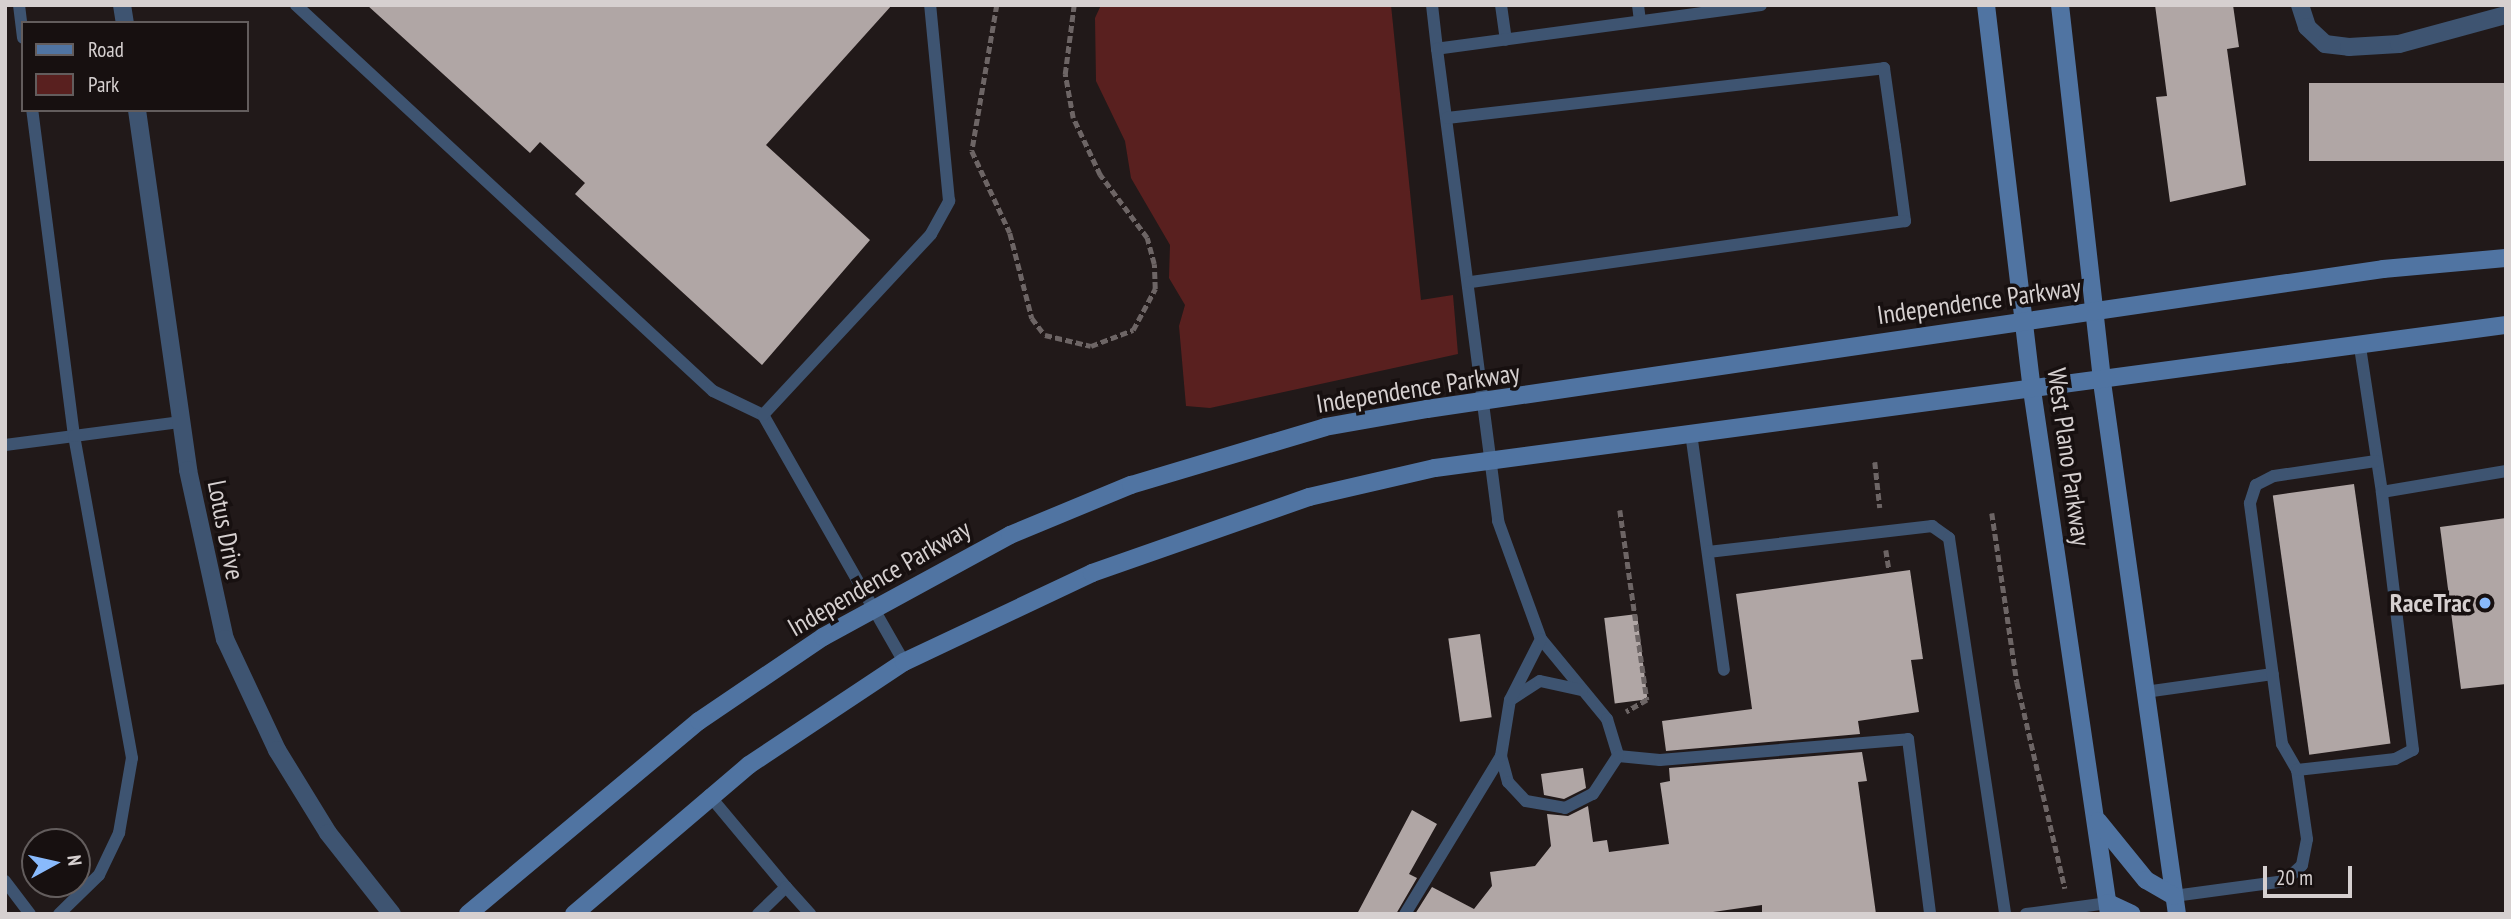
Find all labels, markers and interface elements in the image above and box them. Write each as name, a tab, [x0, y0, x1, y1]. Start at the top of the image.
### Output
legend	[21, 21, 248, 112]
text: Road	[88, 36, 124, 63]
text: Park	[88, 71, 119, 98]
street label: Independence Parkway	[1875, 271, 2083, 331]
street label: Independence Parkway	[1314, 357, 1522, 419]
street label: West Plano Parkway	[2041, 366, 2097, 548]
street label: Lotus Drive	[201, 478, 251, 582]
street label: Independence Parkway	[782, 513, 976, 643]
place label: RaceTrac	[2390, 587, 2471, 619]
marker: RaceTrac	[2477, 595, 2493, 611]
north arrow	[21, 828, 91, 898]
scale bar	[2266, 852, 2355, 896]
text: N	[62, 854, 87, 867]
text: 20 m	[2276, 864, 2313, 891]

